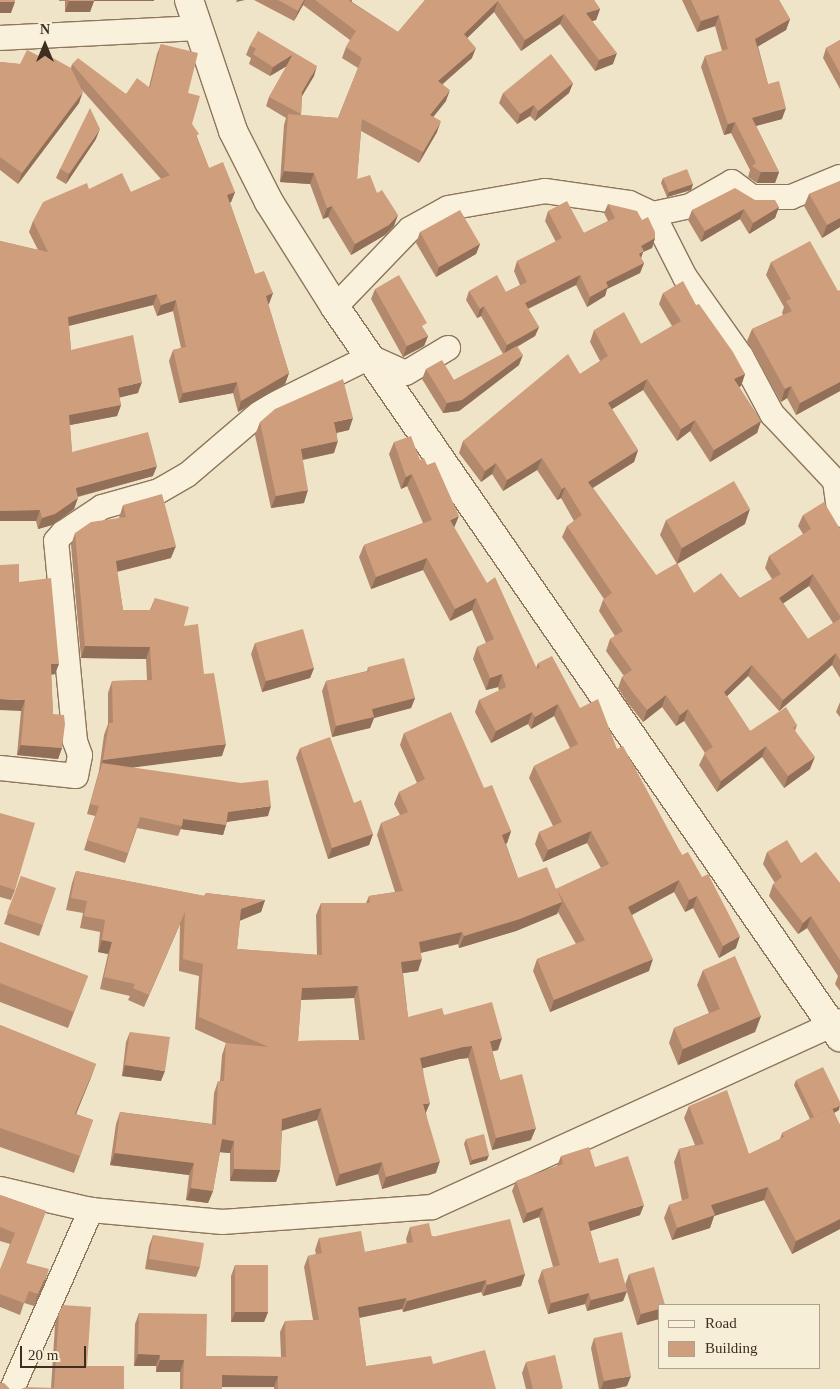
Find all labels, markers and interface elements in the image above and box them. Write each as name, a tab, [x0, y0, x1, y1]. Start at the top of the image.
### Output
north arrow	[20, 20, 70, 70]
text: N	[40, 22, 50, 37]
legend	[658, 1304, 820, 1369]
text: Road	[705, 1315, 737, 1331]
scale bar	[22, 1336, 89, 1368]
text: Building	[705, 1340, 758, 1356]
text: 20 m	[28, 1347, 58, 1363]

